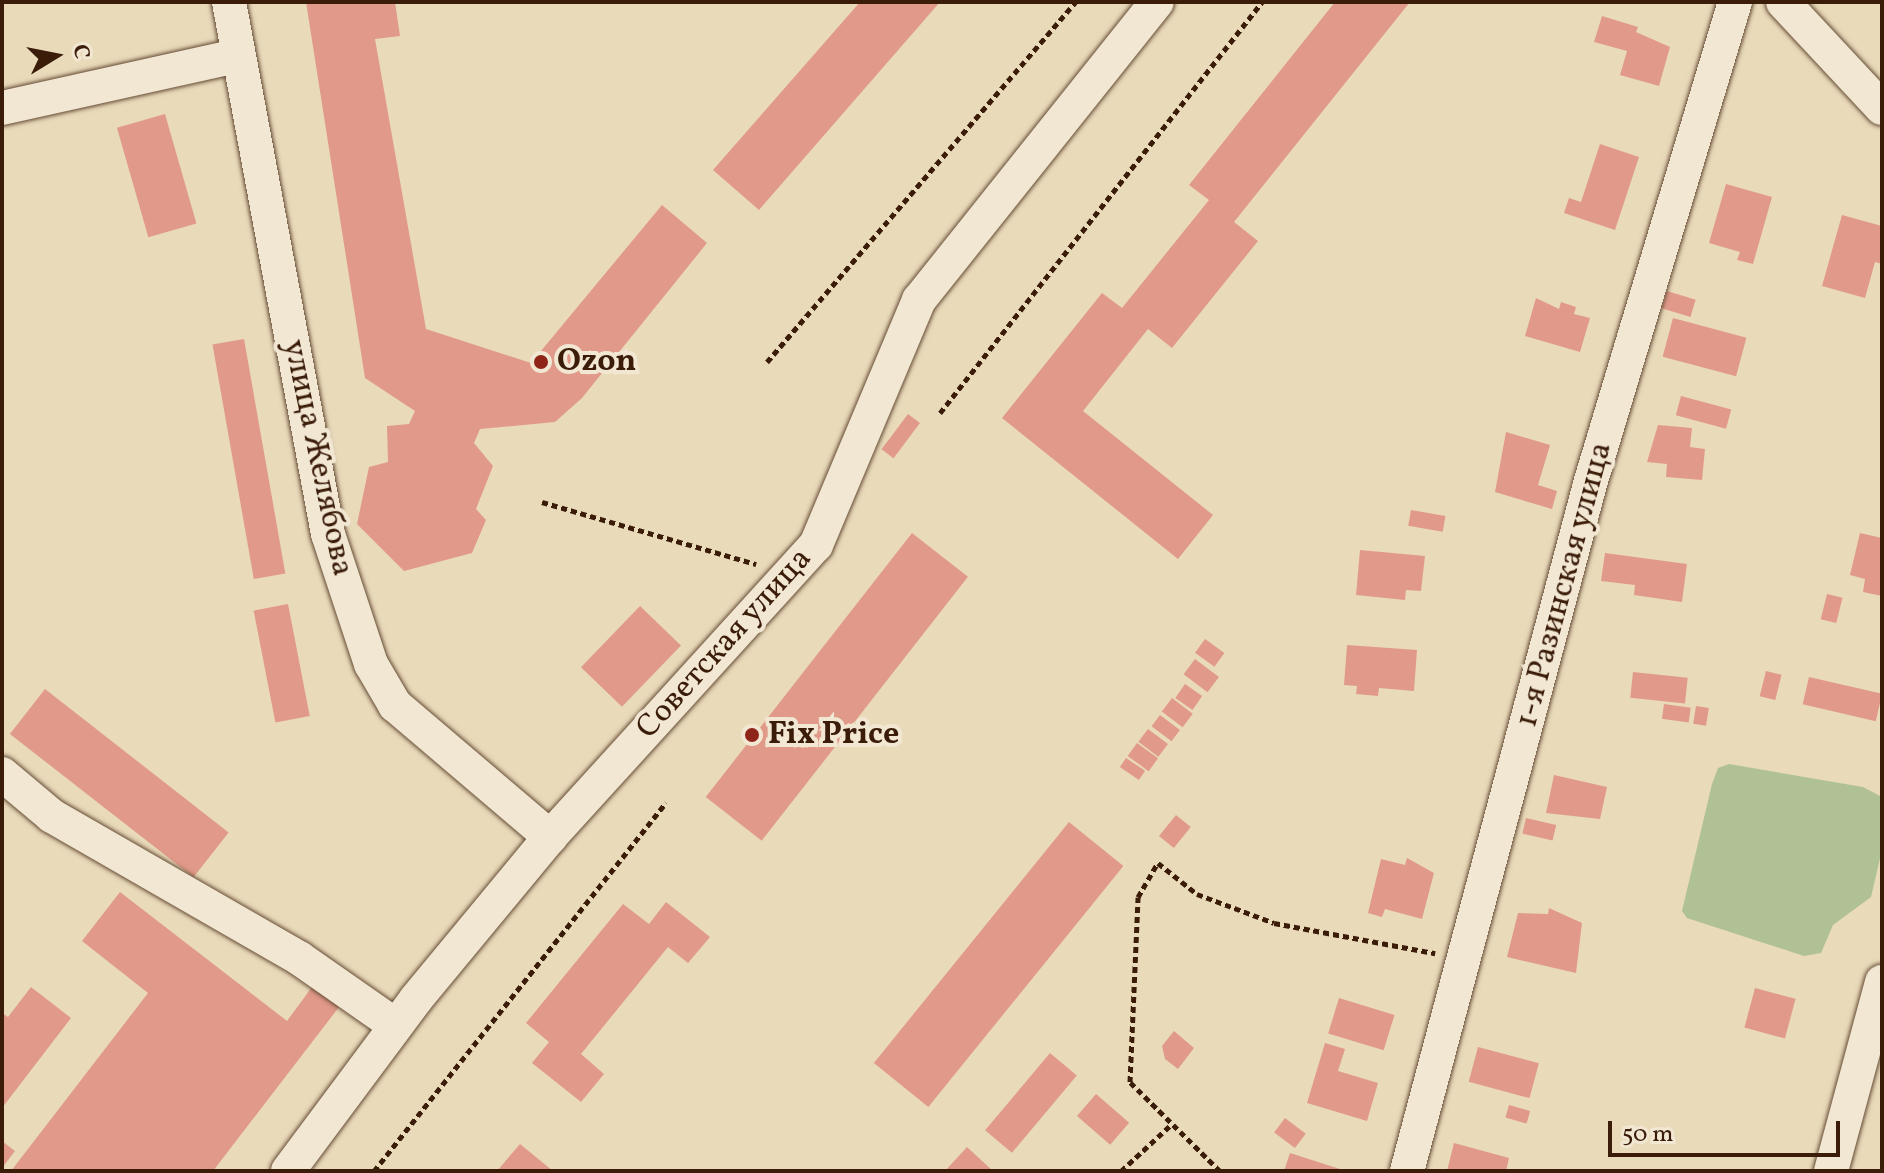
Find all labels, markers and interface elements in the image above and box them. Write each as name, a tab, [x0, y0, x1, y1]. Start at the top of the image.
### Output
north arrow	[16, 16, 96, 96]
text: С	[64, 42, 97, 61]
street label: улица Желябова	[273, 336, 361, 580]
place label: Ozon	[557, 343, 636, 381]
marker: Ozon	[532, 353, 550, 371]
street label: 1-я Разинская улица	[1508, 438, 1622, 732]
street label: Советская улица	[629, 540, 821, 748]
place label: Fix Price	[768, 716, 899, 754]
marker: Fix Price	[743, 726, 761, 744]
scale bar	[1612, 1105, 1844, 1155]
text: 50 m	[1622, 1118, 1674, 1152]

